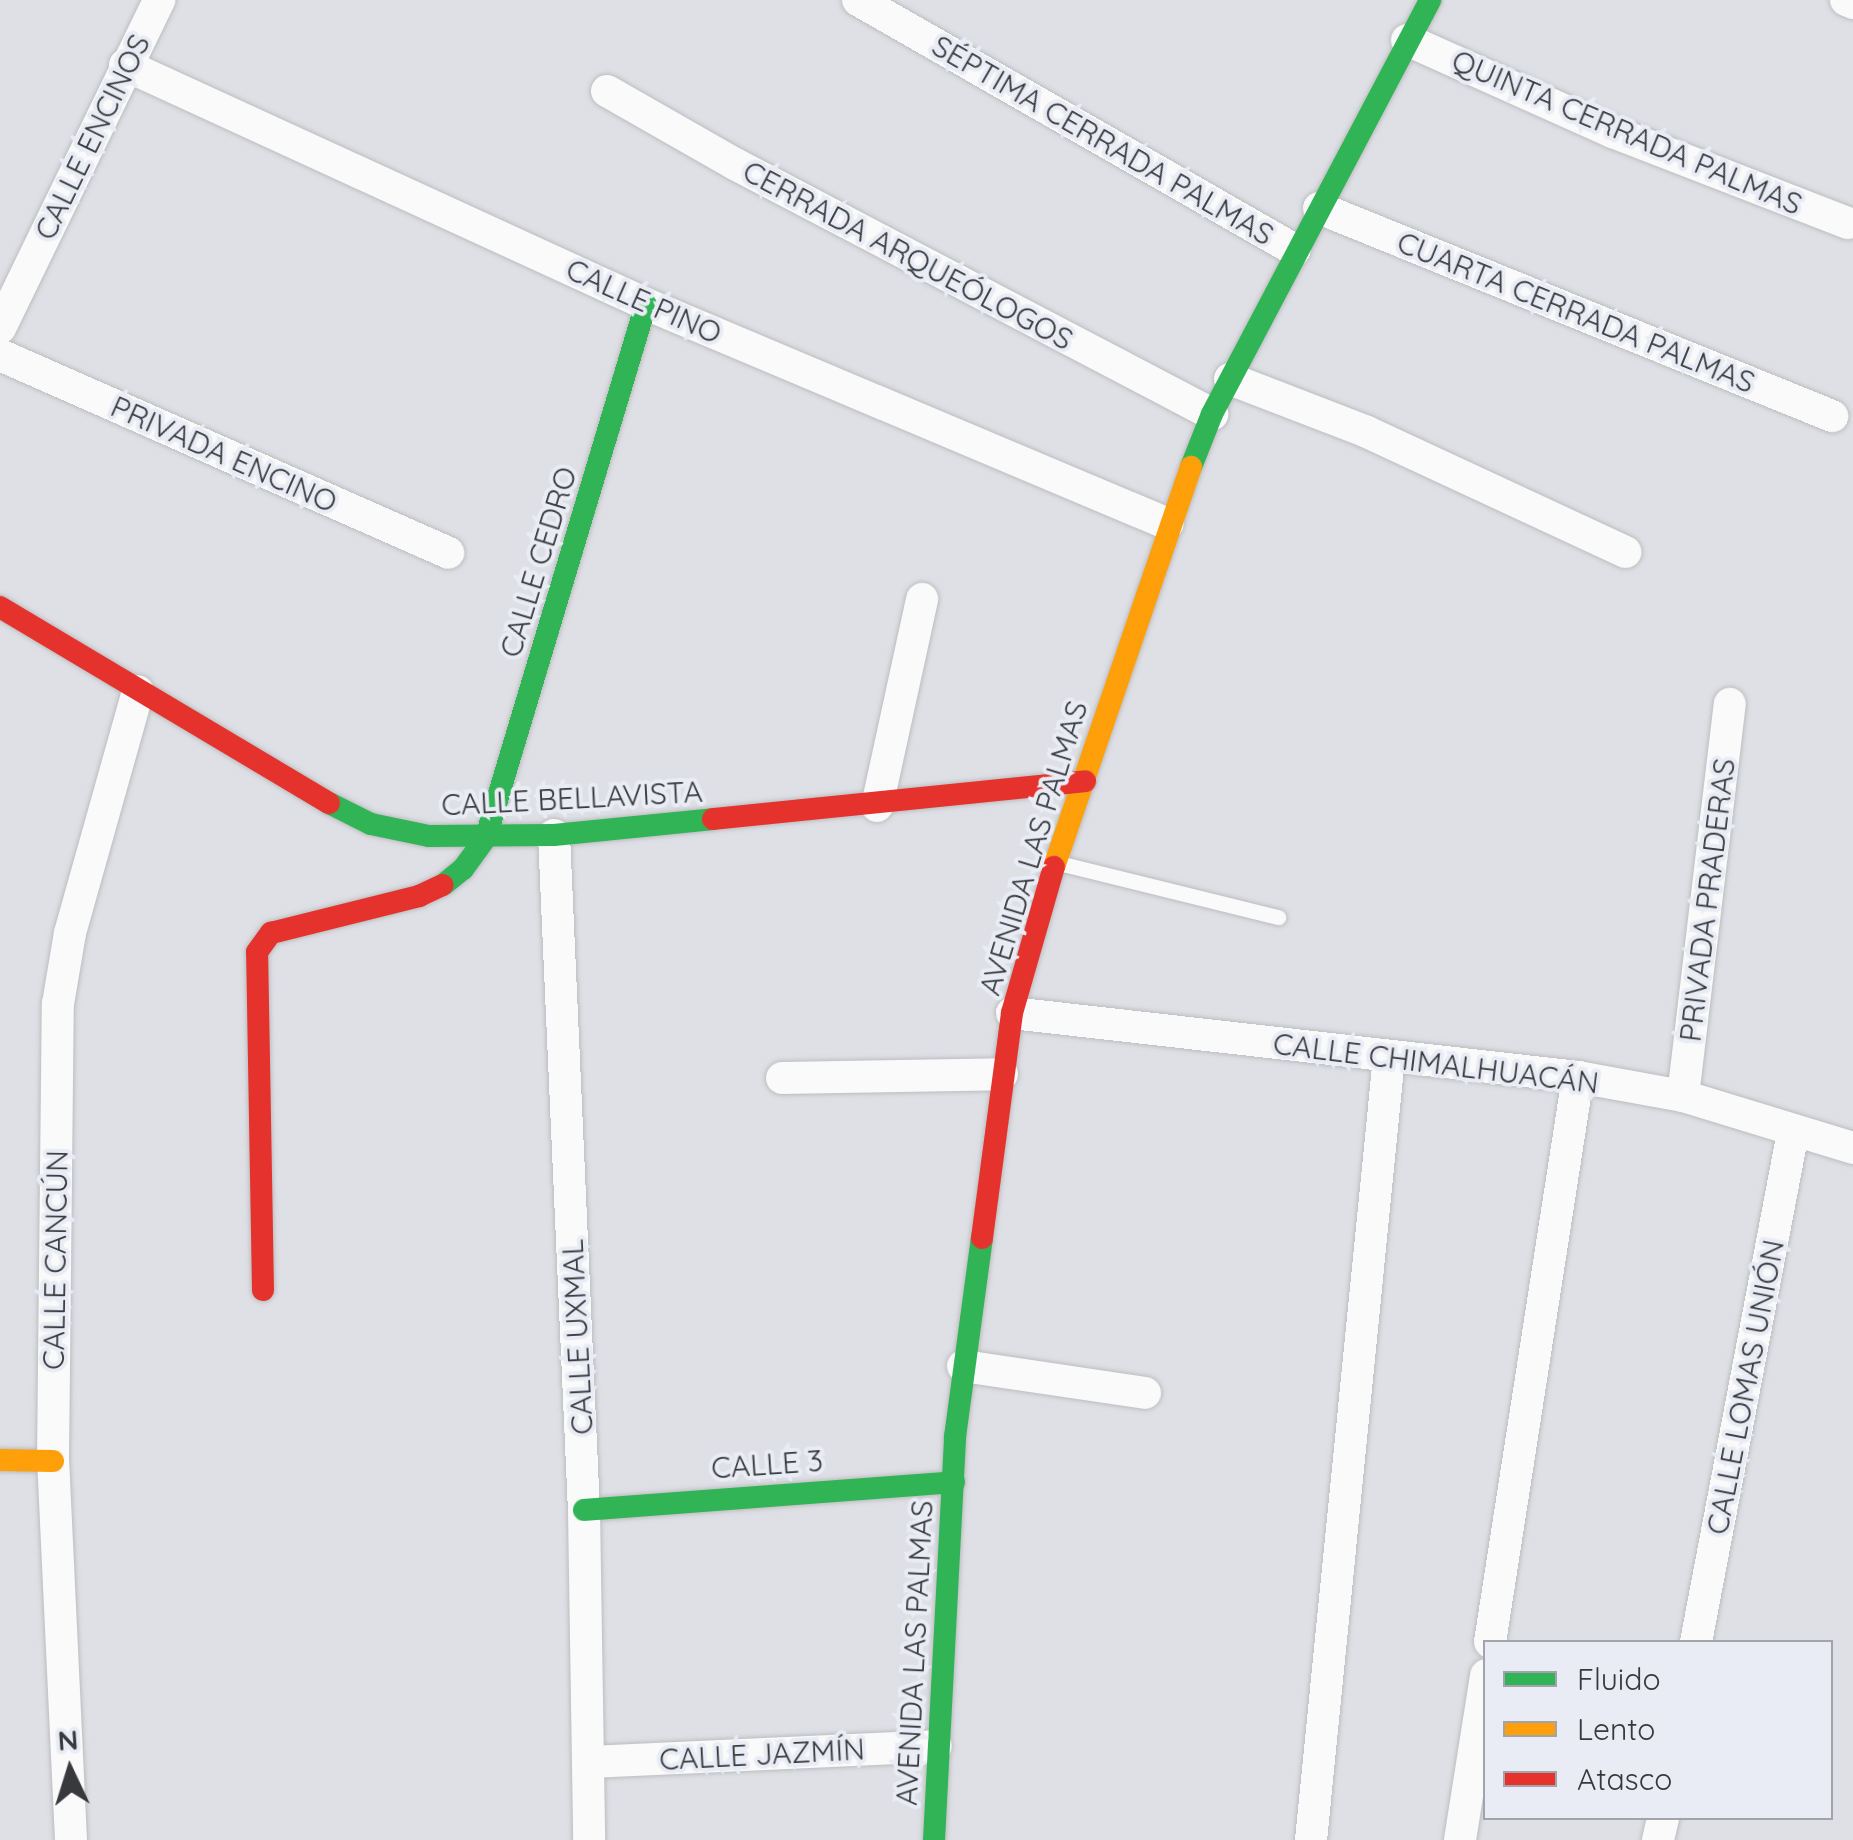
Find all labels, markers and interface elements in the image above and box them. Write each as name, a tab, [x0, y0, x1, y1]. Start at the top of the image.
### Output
street label: SÉPTIMA CERRADA PALMAS	[926, 27, 1280, 253]
street label: CALLE ENCINOS	[27, 29, 157, 245]
street label: QUINTA CERRADA PALMAS	[1447, 42, 1807, 222]
street label: CERRADA ARQUEÓLOGOS	[737, 153, 1079, 357]
street label: CUARTA CERRADA PALMAS	[1392, 224, 1760, 400]
street label: CALLE PINO	[561, 251, 727, 351]
street label: PRIVADA ENCINO	[105, 388, 343, 520]
street label: CALLE CEDRO	[492, 462, 584, 662]
street label: AVENIDA LAS PALMAS	[971, 697, 1095, 999]
street label: PRIVADA PRADERAS	[1672, 756, 1742, 1044]
street label: CALLE BELLAVISTA	[440, 773, 704, 823]
street label: CALLE CHIMALHUACÁN	[1271, 1025, 1601, 1101]
street label: CALLE CANCÚN	[35, 1150, 75, 1370]
street label: CALLE LOMAS UNIÓN	[1699, 1237, 1791, 1537]
street label: CALLE UXMAL	[554, 1238, 600, 1436]
street label: CALLE 3	[710, 1442, 824, 1486]
street label: AVENIDA LAS PALMAS	[888, 1499, 940, 1807]
legend	[1483, 1640, 1833, 1820]
text: Fluido	[1577, 1660, 1661, 1698]
text: Lento	[1577, 1710, 1655, 1748]
north arrow	[20, 1720, 120, 1820]
text: N	[56, 1721, 79, 1758]
street label: CALLE JAZMÍN	[658, 1731, 866, 1777]
text: Atasco	[1577, 1760, 1672, 1798]

